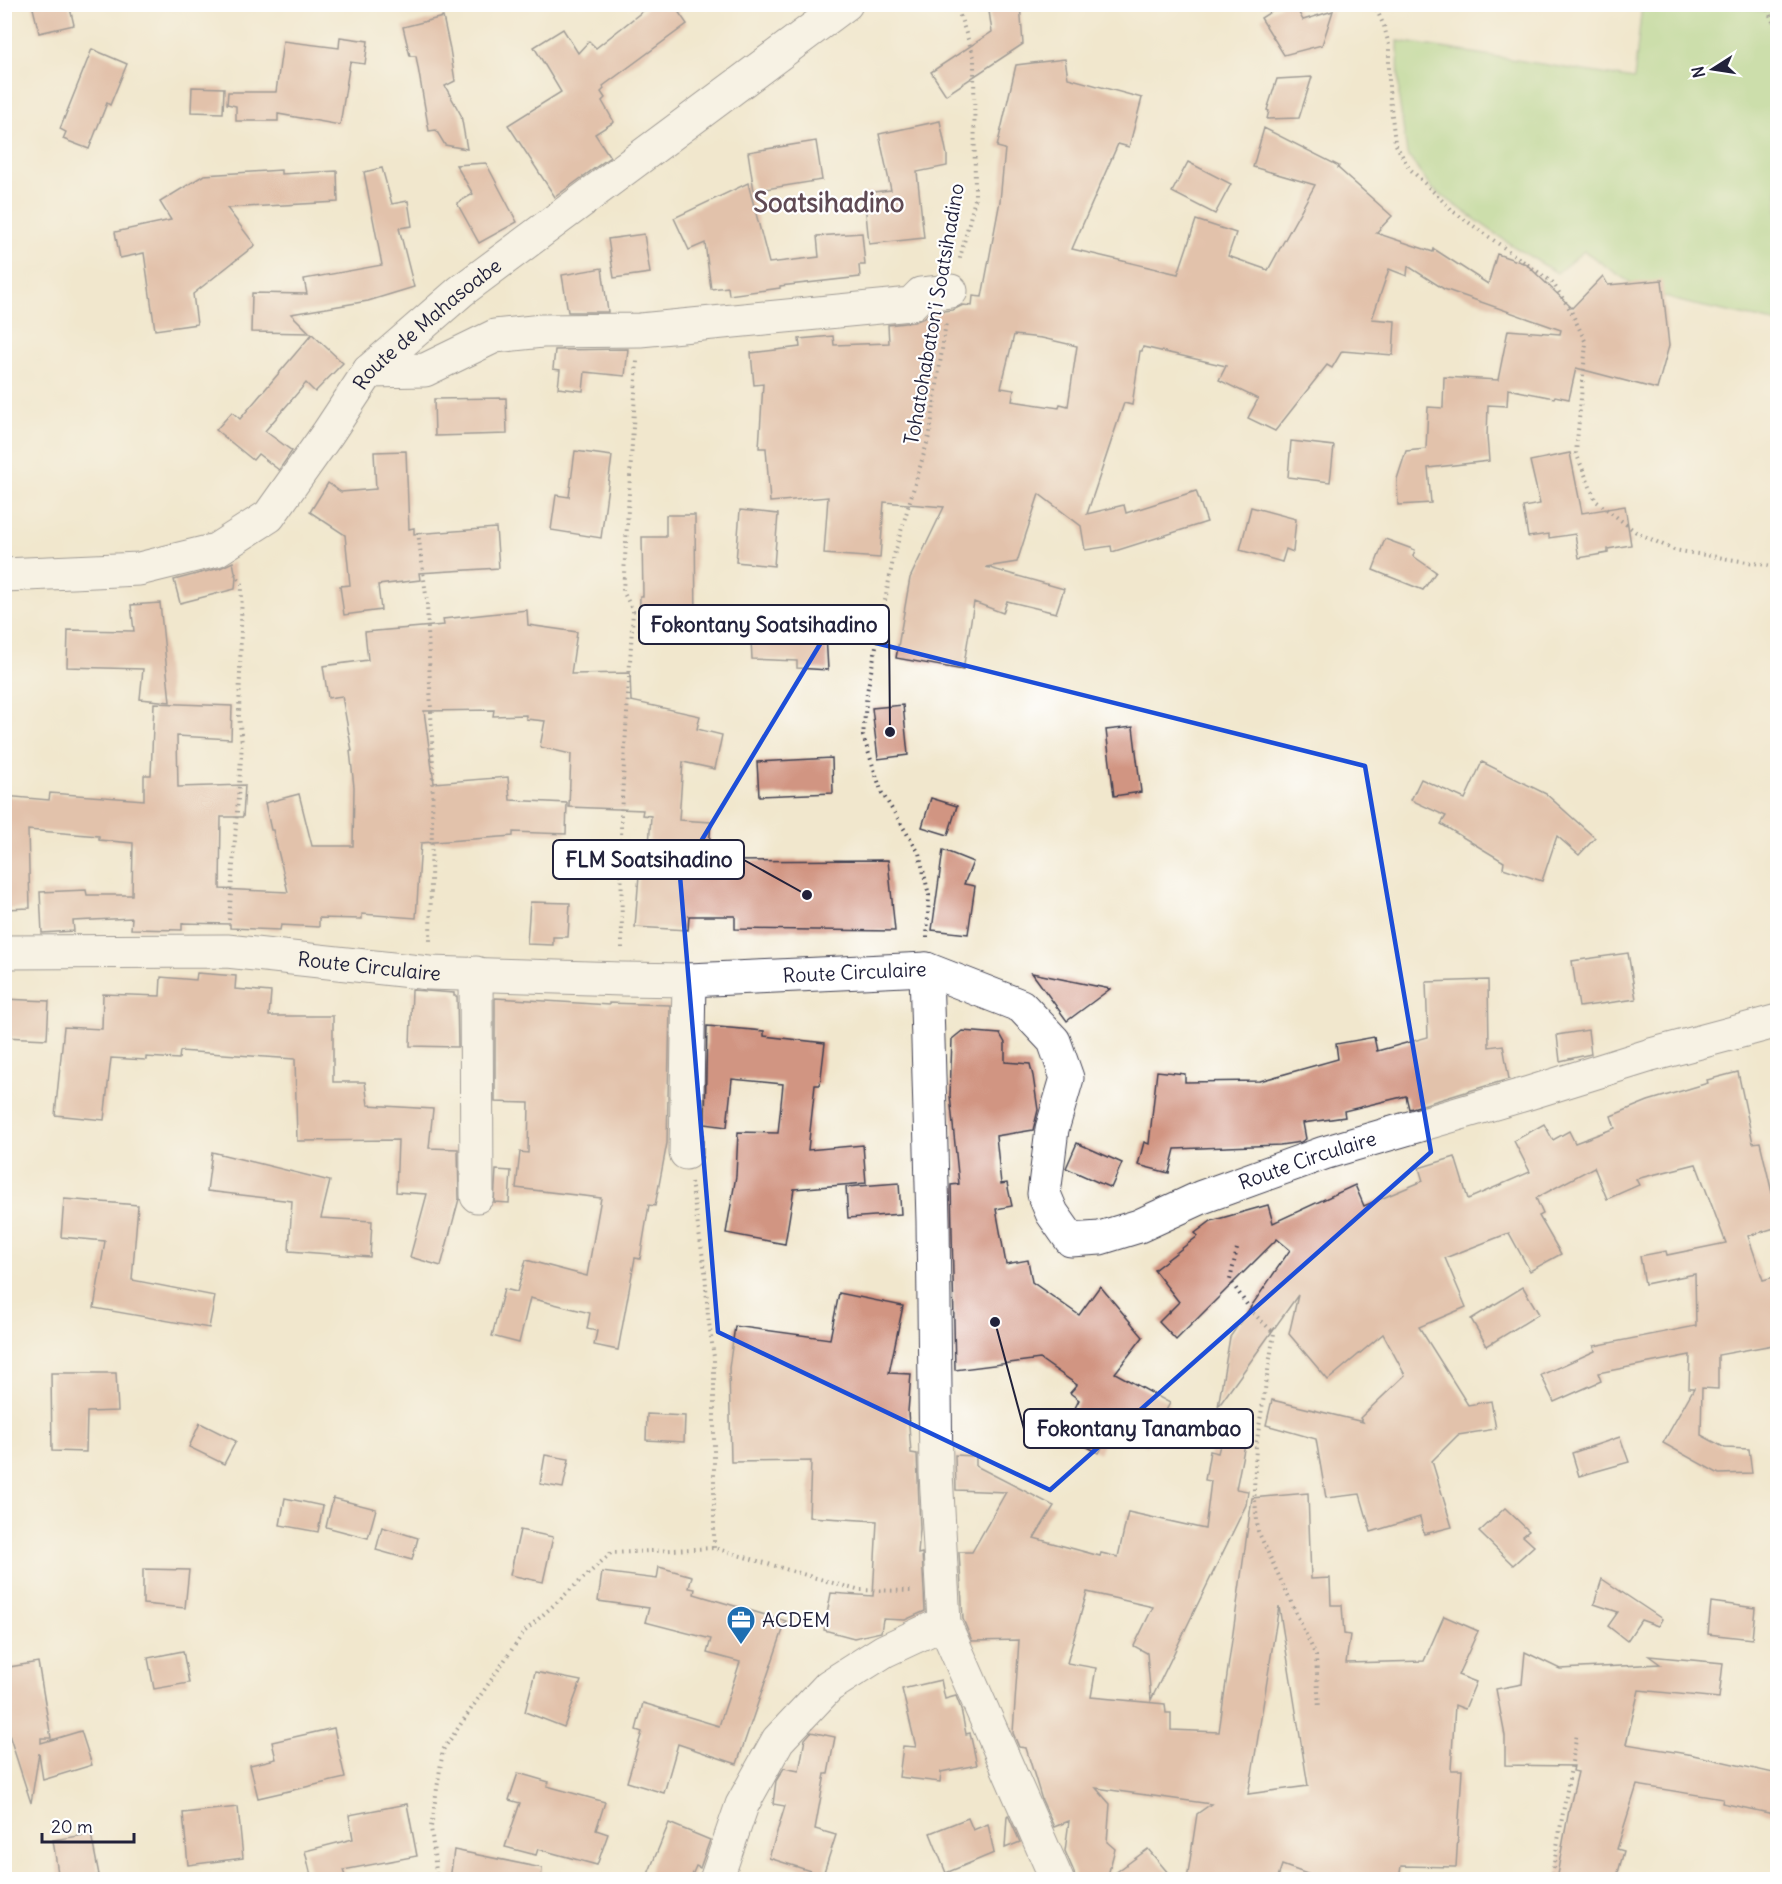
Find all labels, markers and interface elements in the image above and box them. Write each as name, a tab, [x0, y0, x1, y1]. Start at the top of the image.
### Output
north arrow	[1683, 39, 1743, 99]
text: N	[1687, 65, 1709, 80]
street label: Tohatohabaton'i Soatsihadino	[898, 181, 969, 447]
district label: Soatsihadino	[754, 186, 904, 219]
street label: Route de Mahasoabe	[347, 253, 506, 394]
callout: Fokontany Soatsihadino	[639, 605, 889, 644]
text: Fokontany Soatsihadino	[651, 611, 878, 638]
callout: FLM Soatsihadino	[553, 840, 744, 879]
text: FLM Soatsihadino	[565, 846, 733, 873]
street label: Route Circulaire	[296, 946, 441, 985]
street label: Route Circulaire	[782, 956, 927, 988]
street label: Route Circulaire	[1235, 1125, 1379, 1195]
callout: Fokontany Tanambao	[1024, 1409, 1253, 1448]
text: Fokontany Tanambao	[1037, 1415, 1241, 1442]
office icon: ACDEM	[725, 1604, 757, 1646]
place label: ACDEM	[762, 1607, 830, 1632]
scale bar	[42, 1806, 134, 1844]
text: 20 m	[51, 1815, 93, 1838]

